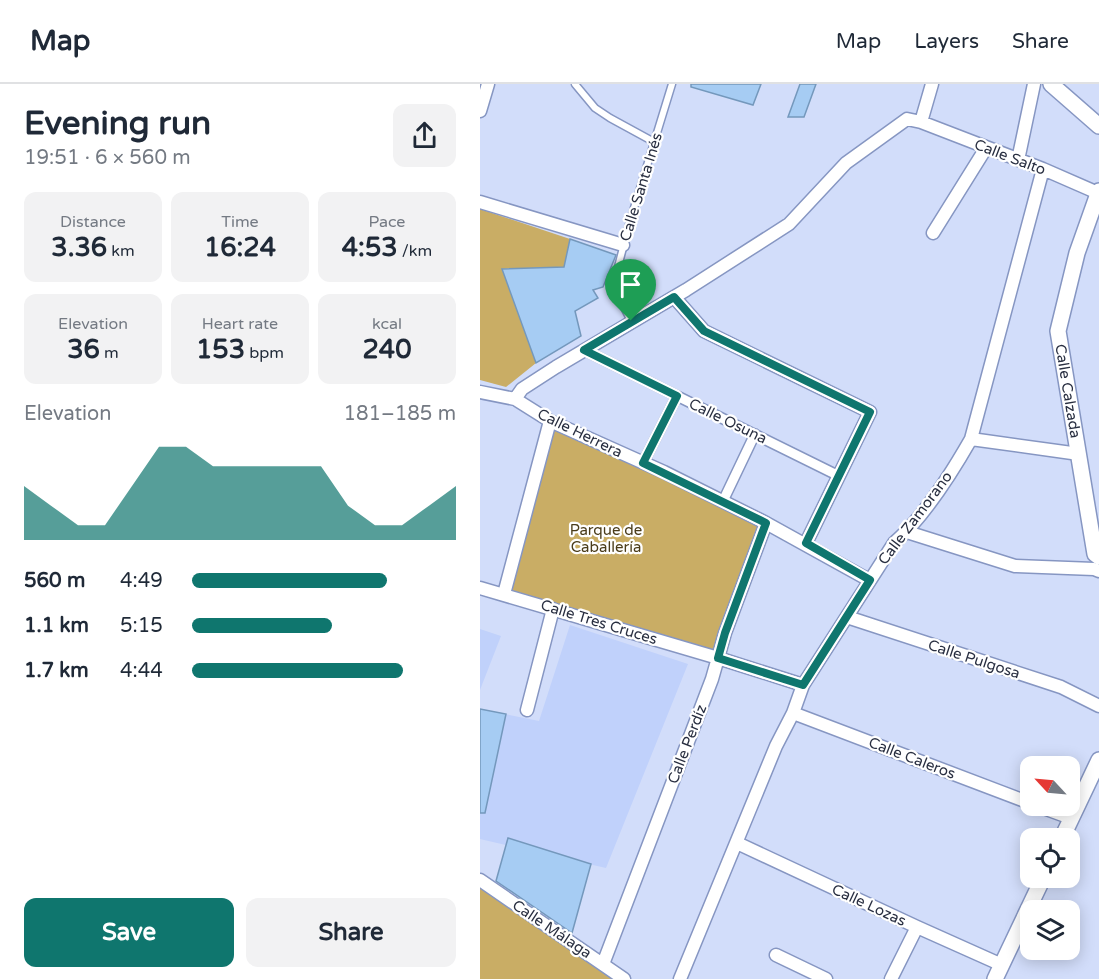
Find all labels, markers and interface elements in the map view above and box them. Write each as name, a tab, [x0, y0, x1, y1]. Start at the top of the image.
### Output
text: Map	[30, 24, 90, 58]
text: Map	[836, 29, 881, 54]
text: Layers	[914, 29, 979, 54]
text: Share	[1012, 29, 1069, 54]
text: Evening run	[24, 104, 211, 143]
button: share	[393, 104, 456, 167]
street label: Calle Santa Inés	[616, 131, 666, 243]
street label: Calle Salto	[972, 135, 1048, 179]
text: 19:51 · 6 × 560 m	[24, 146, 191, 170]
text: Distance	[60, 212, 126, 232]
text: Time	[221, 212, 259, 232]
text: Pace	[369, 212, 405, 232]
text: 3.36	[51, 232, 107, 263]
text: 16:24	[204, 232, 276, 263]
text: 4:53	[342, 232, 398, 263]
text: km	[107, 241, 135, 261]
text: /km	[398, 241, 432, 261]
pin	[605, 259, 656, 321]
icon: arrive	[614, 268, 647, 301]
text: Elevation	[58, 314, 128, 334]
text: Heart rate	[202, 314, 278, 334]
text: kcal	[372, 314, 402, 334]
text: 36	[67, 334, 100, 365]
text: 153	[196, 334, 245, 365]
text: 240	[363, 334, 411, 365]
text: m	[100, 343, 119, 363]
text: bpm	[245, 343, 284, 363]
street label: Calle Calzada	[1051, 343, 1085, 440]
street label: Calle Osuna	[686, 394, 770, 448]
text: Elevation	[24, 402, 111, 426]
text: 181–185 m	[343, 402, 456, 426]
street label: Calle Herrera	[535, 405, 625, 461]
street label: Calle Zamorano	[874, 468, 956, 568]
park label: Parque de Caballería	[570, 521, 642, 556]
text: 560 m	[24, 569, 85, 593]
text: 4:49	[120, 569, 163, 593]
street label: Calle Tres Cruces	[539, 596, 659, 648]
text: 1.1 km	[24, 614, 89, 638]
text: 5:15	[120, 614, 163, 638]
street label: Calle Pulgosa	[926, 636, 1022, 682]
text: 1.7 km	[24, 659, 89, 683]
text: 4:44	[120, 659, 163, 683]
street label: Calle Perdíz	[664, 702, 710, 786]
street label: Calle Caleros	[866, 733, 958, 783]
north arrow	[1020, 756, 1080, 816]
map controls	[1020, 756, 1080, 960]
button: locate	[1020, 828, 1080, 888]
street label: Calle Lozas	[829, 880, 909, 930]
street label: Calle Málaga	[509, 896, 595, 962]
button: Save	[24, 898, 234, 967]
button: Share	[246, 898, 456, 967]
button: layers	[1020, 900, 1080, 960]

